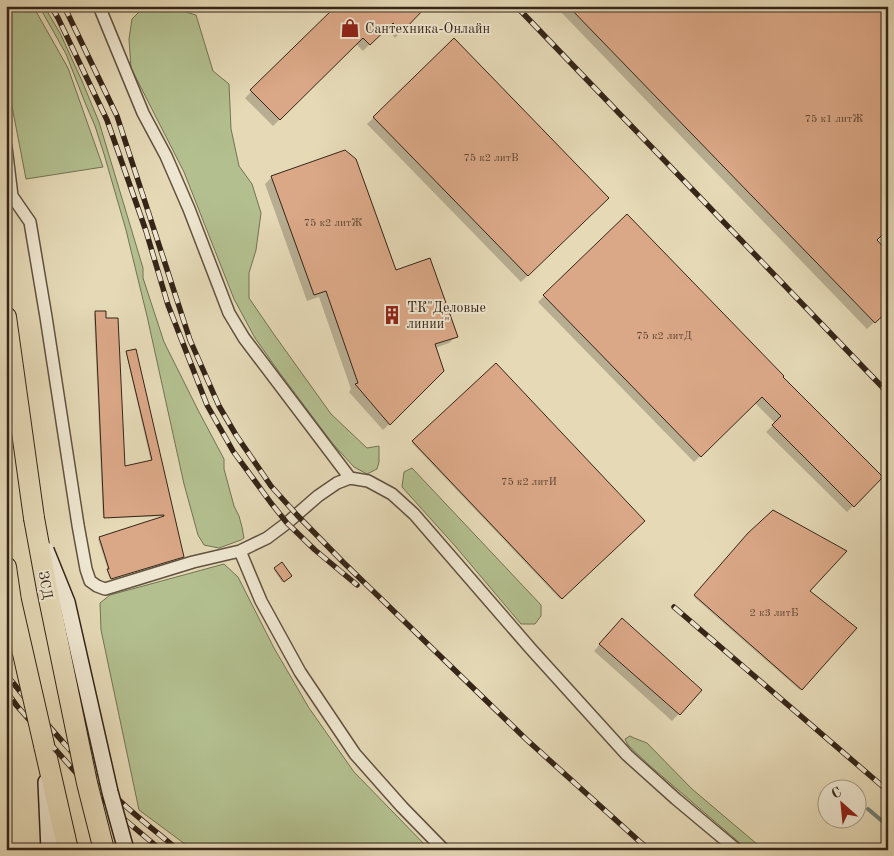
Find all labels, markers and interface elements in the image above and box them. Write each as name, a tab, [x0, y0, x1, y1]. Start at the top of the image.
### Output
shop icon: Сантехника-Онлайн	[339, 17, 361, 39]
place label: Сантехника-Онлайн	[365, 22, 491, 36]
house number: 75 к1 литЖ	[805, 114, 863, 125]
house number: 75 к2 литВ	[463, 153, 519, 164]
house number: 75 к2 литЖ	[304, 218, 362, 229]
place label: ТК"Деловые линии"	[407, 301, 486, 331]
building icon: ТК"Деловые линии"	[381, 304, 403, 326]
house number: 75 к2 литД	[636, 331, 692, 342]
house number: 75 к2 литИ	[501, 477, 557, 488]
street label: ЗСД	[35, 570, 55, 601]
house number: 2 к3 литБ	[750, 608, 799, 619]
north arrow	[816, 778, 866, 828]
text: С	[829, 785, 844, 802]

